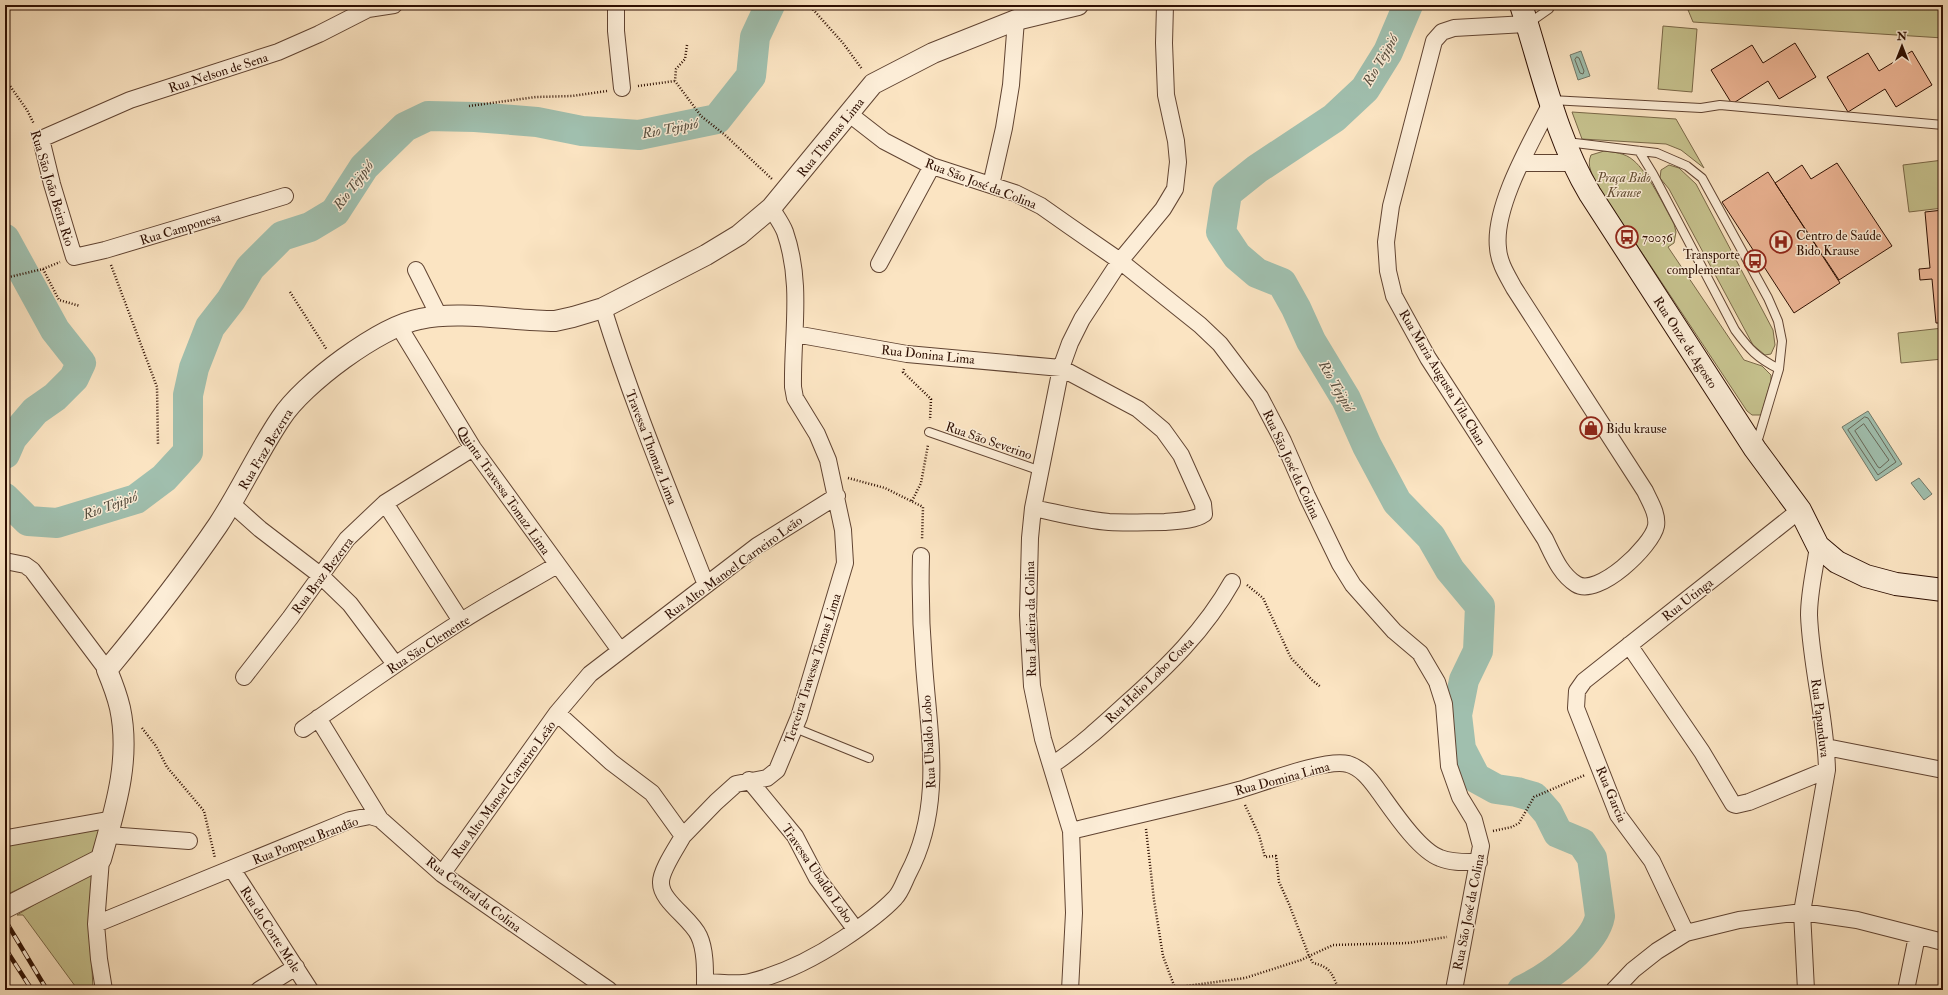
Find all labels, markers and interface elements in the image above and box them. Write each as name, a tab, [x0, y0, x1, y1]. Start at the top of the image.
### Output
north arrow	[1882, 26, 1922, 66]
text: N	[1896, 30, 1908, 43]
water label: Rio Tejipió	[1358, 31, 1402, 90]
street label: Rua Nelson de Sena	[167, 49, 271, 97]
street label: Rua Thomas Lima	[794, 94, 868, 181]
water label: Rio Tejipió	[640, 115, 701, 142]
street label: Rua São João Beira Rio	[27, 128, 77, 248]
street label: Rua São José da Colina	[922, 155, 1039, 213]
water label: Rio Tejipió	[329, 157, 378, 214]
park label: Praça Bido Krause	[1596, 170, 1651, 201]
street label: Rua Camponesa	[138, 209, 224, 250]
bus stop icon: 70036	[1614, 224, 1640, 250]
place label: Centro de Saúde Bido Krause	[1796, 228, 1882, 259]
hospital icon: Centro de Saúde Bido Krause	[1768, 229, 1794, 255]
place label: 70036	[1642, 230, 1674, 246]
place label: Transporte complementar	[1667, 247, 1741, 279]
bus stop icon: Transporte complementar	[1742, 248, 1768, 274]
street label: Rua Onze de Agosto	[1650, 294, 1721, 391]
street label: Rua Maria Augusta Vila Chan	[1395, 307, 1489, 449]
street label: Rua Donina Lima	[880, 342, 976, 368]
water label: Rio Tejipió	[1315, 357, 1359, 416]
street label: Travessa Thomaz Lima	[622, 388, 681, 508]
street label: Rua Fraz Bezerra	[235, 406, 297, 493]
street label: Rua São José da Colina	[1259, 407, 1324, 522]
shop icon: Bidu krause	[1578, 415, 1604, 441]
street label: Rua São Severino	[943, 419, 1034, 463]
place label: Bidu krause	[1606, 421, 1667, 437]
street label: Quinta Travessa Tomaz Lima	[453, 423, 554, 558]
water label: Rio Tejipió	[80, 487, 141, 523]
street label: Rua Alto Manoel Carneiro Leão	[662, 512, 806, 623]
street label: Rua Braz Bezerra	[289, 533, 357, 617]
street label: Rua Ladeira da Colina	[1022, 560, 1040, 677]
street label: Rua Utinga	[1659, 574, 1717, 625]
street label: Terceira Travessa Tomas Lima	[781, 591, 845, 745]
street label: Rua São Clemente	[384, 612, 473, 678]
street label: Rua Helio Lobo Costa	[1102, 634, 1198, 727]
street label: Rua Papanduva	[1806, 678, 1833, 759]
street label: Rua Ubaldo Lobo	[919, 695, 939, 789]
street label: Rua Alto Manoel Carneiro Leão	[448, 718, 559, 862]
street label: Rua Domina Lima	[1233, 758, 1332, 799]
street label: Rua Garcia	[1592, 764, 1630, 825]
street label: Rua Pompeu Brandão	[250, 813, 361, 869]
street label: Travessa Ubaldo Lobo	[778, 821, 856, 926]
street label: Rua São José da Colina	[1450, 852, 1488, 972]
street label: Rua Central da Colina	[423, 854, 525, 936]
street label: Rua do Corte Mole	[236, 883, 304, 976]

